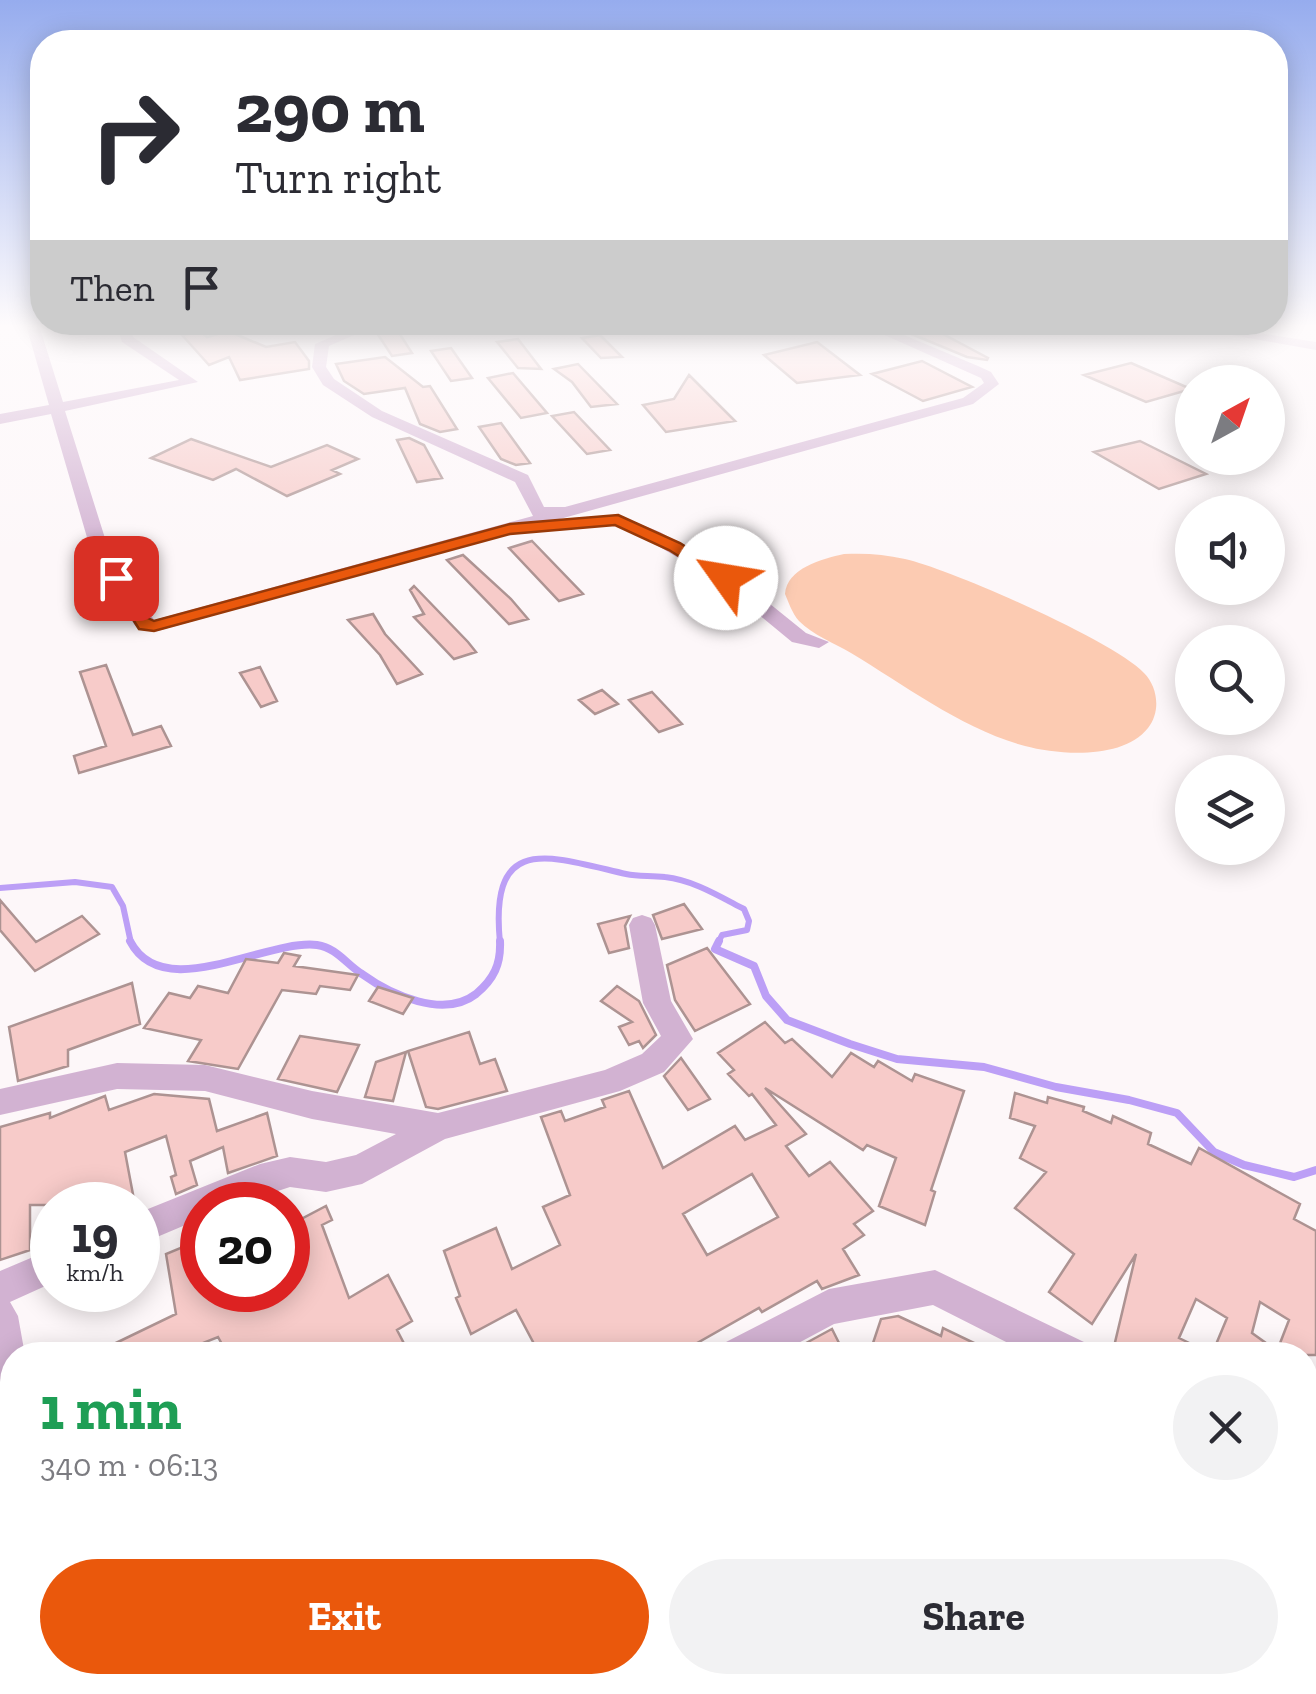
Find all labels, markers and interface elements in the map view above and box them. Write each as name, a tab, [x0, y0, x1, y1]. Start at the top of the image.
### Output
text: 290 m	[235, 66, 425, 150]
icon: right	[70, 70, 200, 200]
text: Turn right	[235, 151, 441, 205]
icon: arrive	[174, 260, 229, 315]
text: Then	[70, 265, 154, 311]
north arrow	[1175, 365, 1285, 475]
map controls	[1175, 365, 1285, 865]
button: sound	[1175, 495, 1285, 605]
position arrow	[674, 526, 778, 630]
pin	[74, 536, 159, 621]
icon: arrive	[89, 551, 144, 606]
button: search	[1175, 625, 1285, 735]
button: layers	[1175, 755, 1285, 865]
speed limit sign: 20	[180, 1182, 310, 1312]
text: 19	[72, 1205, 118, 1265]
text: km/h	[66, 1257, 124, 1287]
text: 1 min	[40, 1372, 182, 1444]
button: close	[1173, 1375, 1278, 1480]
text: 340 m · 06:13	[40, 1446, 218, 1484]
button: Exit	[40, 1559, 649, 1674]
button: Share	[669, 1559, 1278, 1674]

